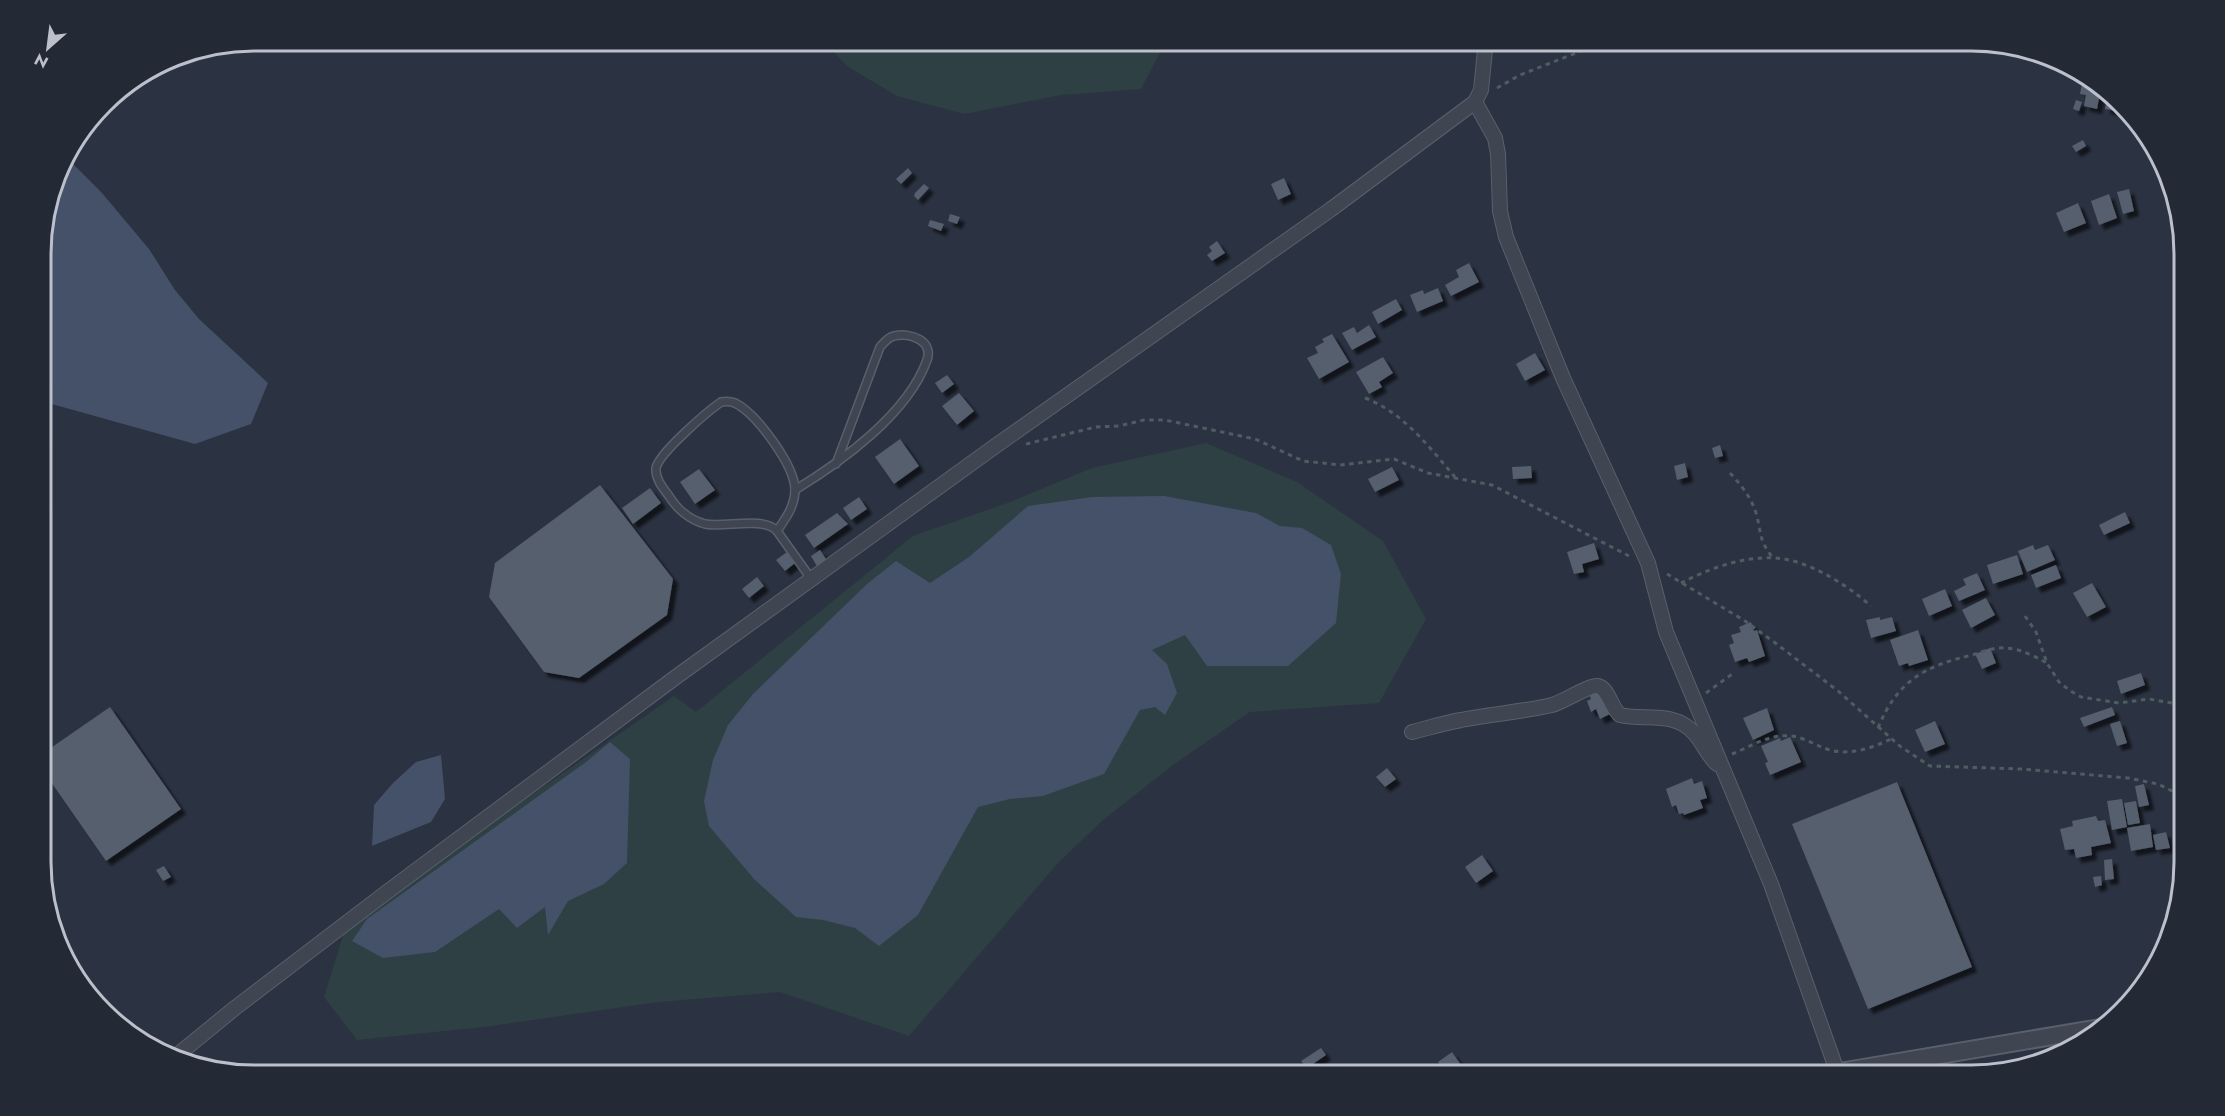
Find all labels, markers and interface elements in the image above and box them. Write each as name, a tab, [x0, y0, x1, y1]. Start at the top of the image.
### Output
north arrow	[18, 18, 78, 78]
text: N	[30, 48, 52, 74]

